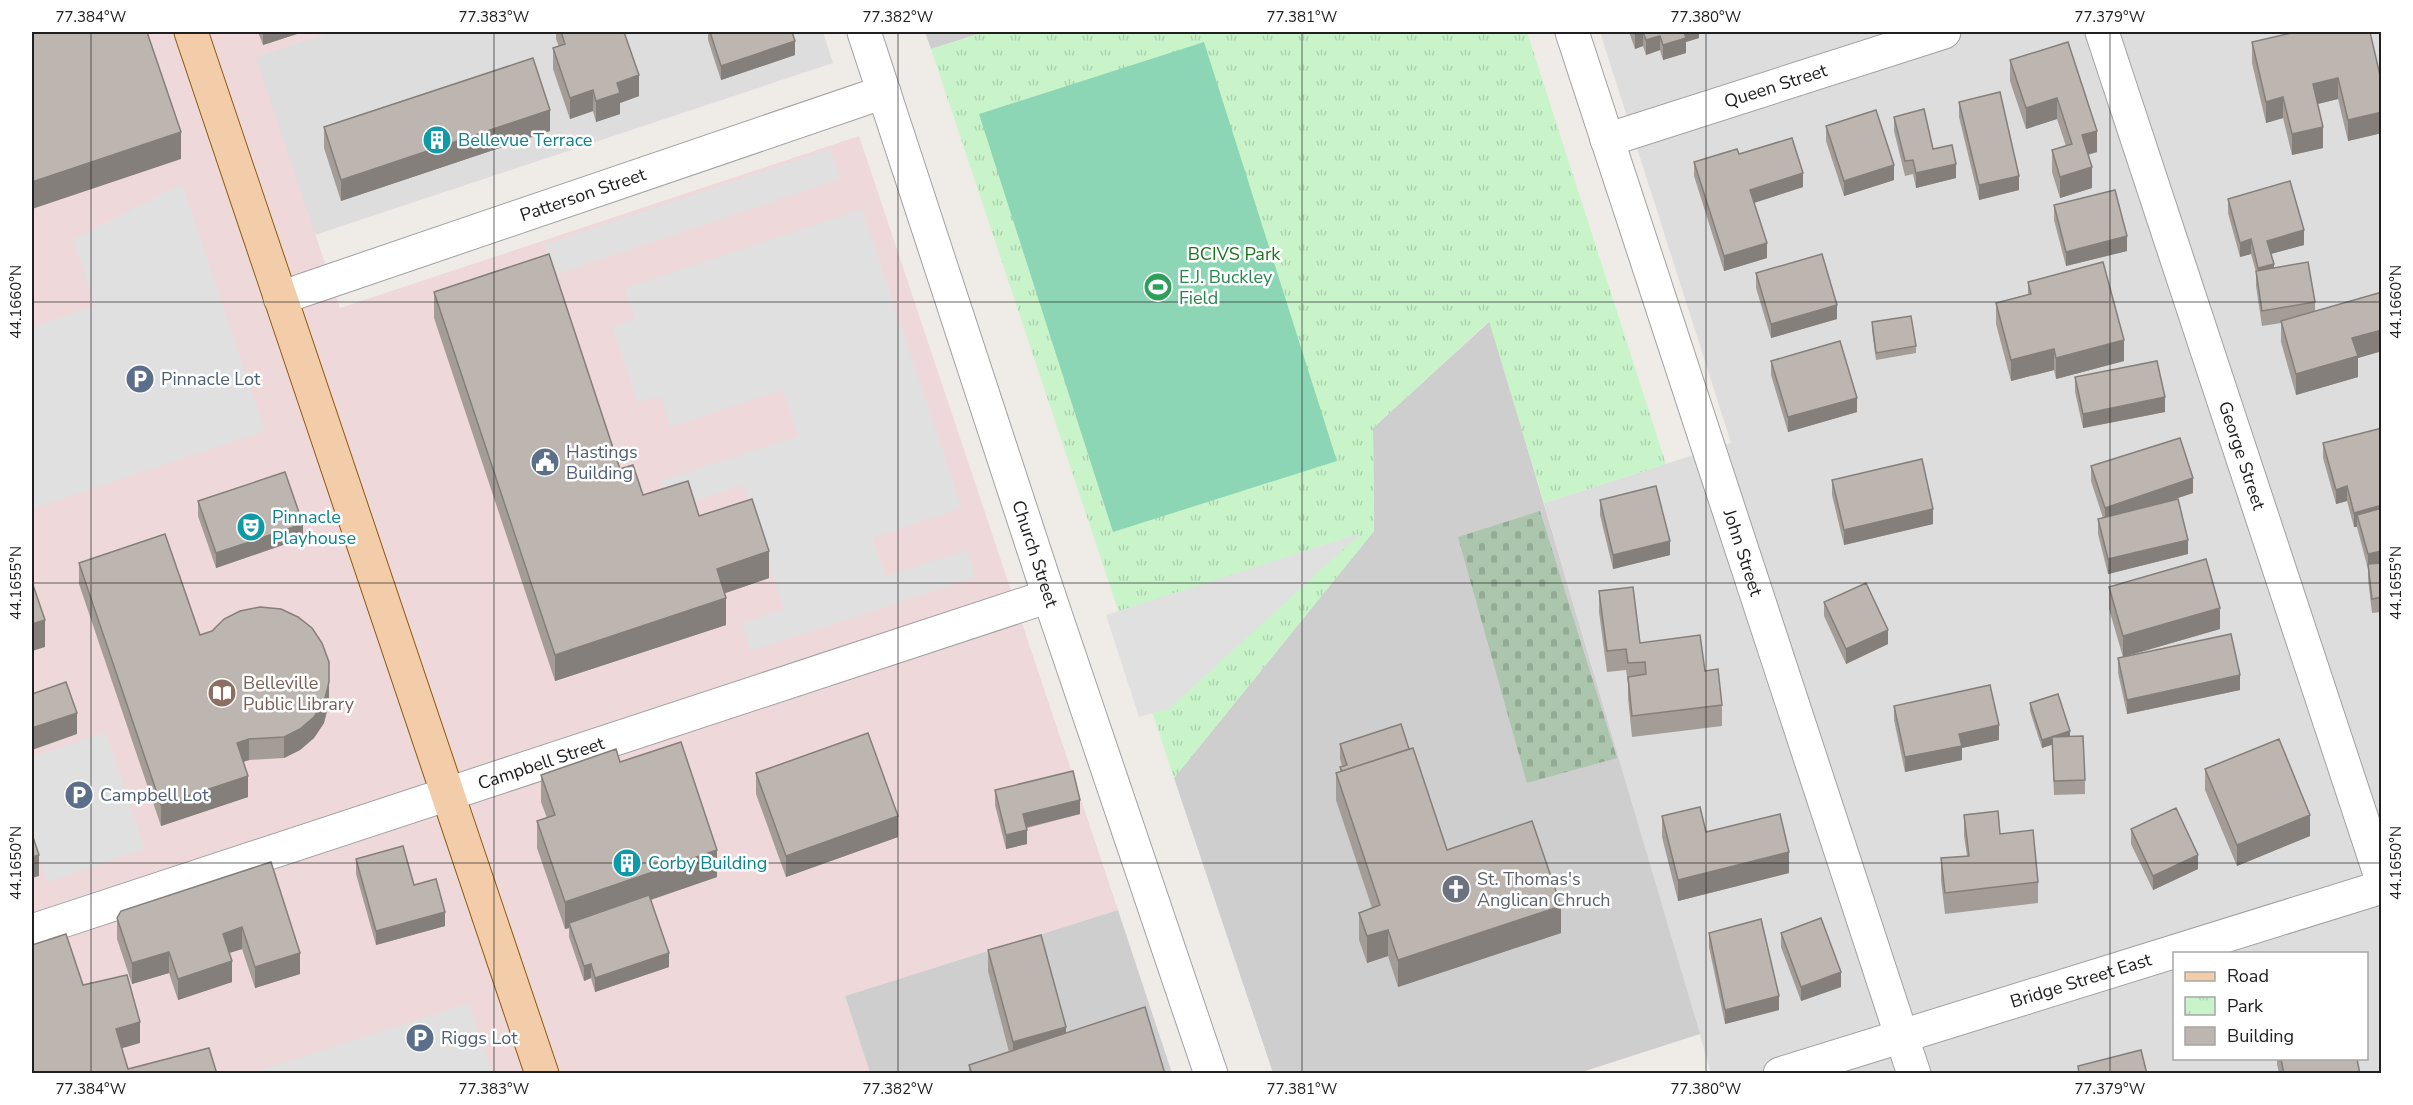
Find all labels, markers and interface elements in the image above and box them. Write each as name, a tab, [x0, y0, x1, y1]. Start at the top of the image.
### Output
text: 77.384°W	[56, 7, 127, 27]
text: 77.383°W	[459, 7, 530, 27]
text: 77.382°W	[863, 7, 934, 27]
text: 77.381°W	[1267, 7, 1338, 27]
text: 77.380°W	[1671, 7, 1742, 27]
text: 77.379°W	[2075, 7, 2146, 27]
street label: Queen Street	[1721, 58, 1831, 114]
building icon: Bellevue Terrace	[421, 124, 453, 156]
place label: Bellevue Terrace	[458, 128, 592, 152]
street label: Patterson Street	[517, 162, 650, 227]
park label: BCIVS Park	[1188, 242, 1281, 266]
text: 44.1660°N	[6, 265, 26, 339]
place label: E.J. Buckley Field	[1179, 265, 1273, 310]
text: 44.1660°N	[2386, 265, 2406, 339]
sports icon: E.J. Buckley Field	[1142, 271, 1174, 303]
parking icon: Pinnacle Lot	[124, 363, 156, 395]
place label: Pinnacle Lot	[161, 367, 261, 391]
street label: George Street	[2213, 398, 2271, 514]
place label: Hastings Building	[566, 440, 638, 485]
public building icon: Hastings Building	[529, 446, 561, 478]
street label: Church Street	[1006, 497, 1064, 611]
place label: Pinnacle Playhouse	[272, 505, 356, 550]
street label: John Street	[1717, 505, 1769, 600]
theatre icon: Pinnacle Playhouse	[235, 511, 267, 543]
text: 44.1655°N	[6, 546, 26, 620]
text: 44.1655°N	[2386, 546, 2406, 620]
place label: Belleville Public Library	[243, 671, 355, 716]
library icon: Belleville Public Library	[206, 677, 238, 709]
street label: Campbell Street	[475, 731, 608, 795]
parking icon: Campbell Lot	[63, 779, 95, 811]
place label: Campbell Lot	[100, 783, 209, 807]
text: 44.1650°N	[6, 826, 26, 900]
text: 44.1650°N	[2386, 826, 2406, 900]
building icon: Corby Building	[611, 847, 643, 879]
place label: Corby Building	[648, 851, 767, 875]
place label: St. Thomas's Anglican Chruch	[1477, 867, 1611, 912]
church icon: St. Thomas's Anglican Chruch	[1440, 873, 1472, 905]
street label: Bridge Street East	[2007, 947, 2155, 1014]
legend	[2173, 952, 2368, 1060]
text: Road	[2227, 964, 2269, 988]
text: Park	[2227, 994, 2264, 1018]
parking icon: Riggs Lot	[404, 1022, 436, 1054]
text: Building	[2227, 1024, 2294, 1048]
place label: Riggs Lot	[441, 1026, 518, 1050]
text: 77.384°W	[56, 1079, 127, 1099]
text: 77.383°W	[459, 1079, 530, 1099]
text: 77.382°W	[863, 1079, 934, 1099]
text: 77.381°W	[1267, 1079, 1338, 1099]
text: 77.380°W	[1671, 1079, 1742, 1099]
text: 77.379°W	[2075, 1079, 2146, 1099]

